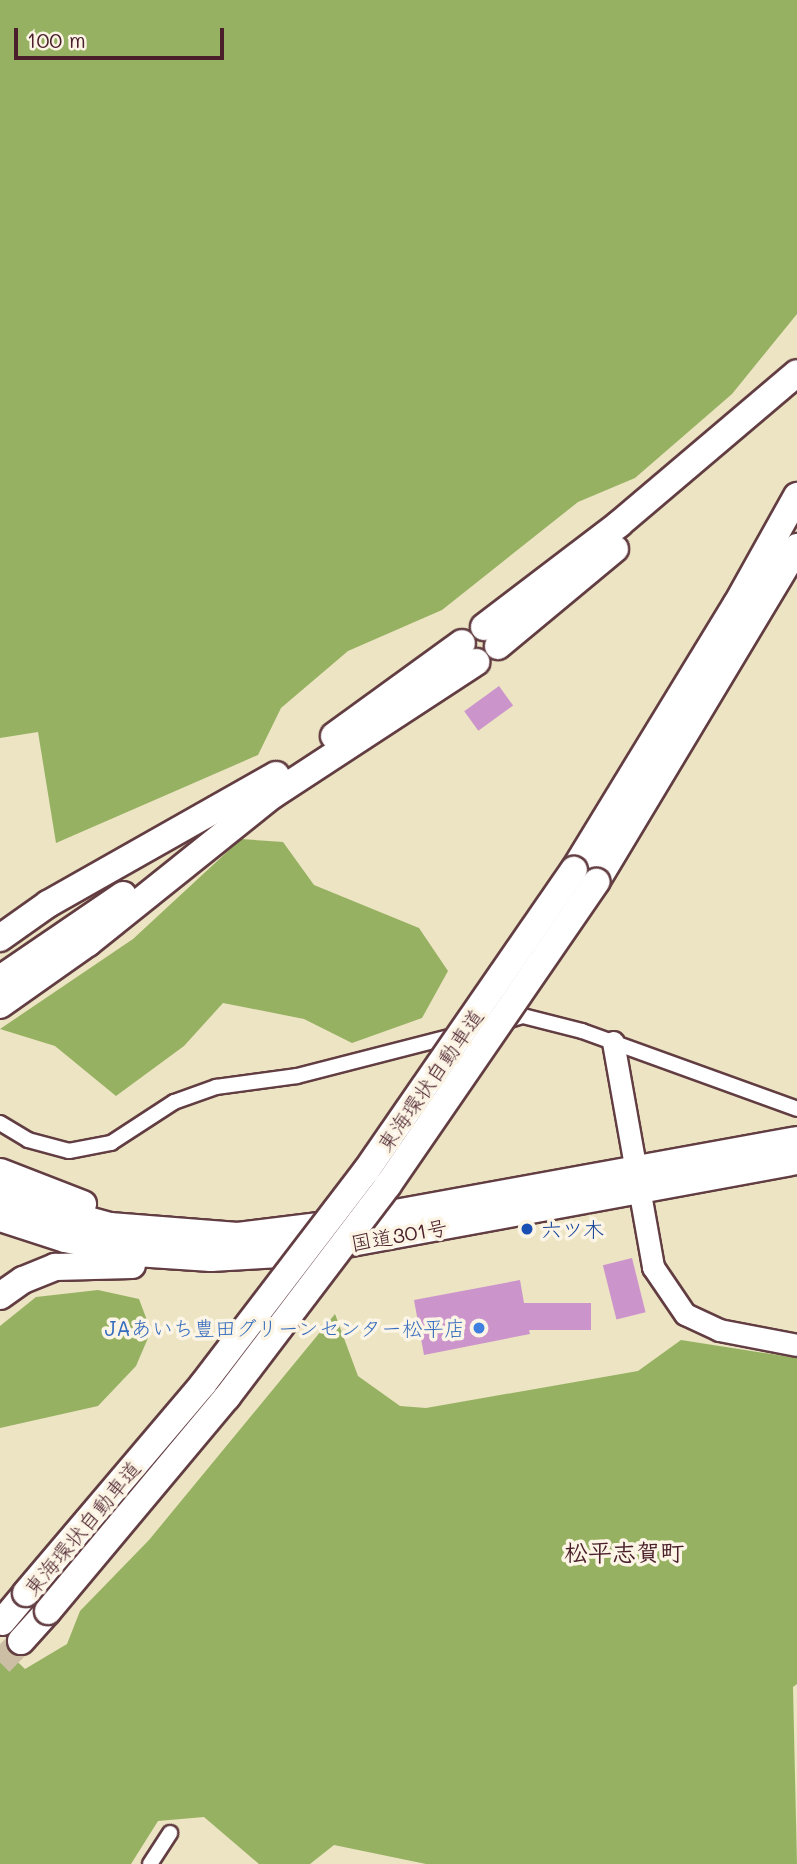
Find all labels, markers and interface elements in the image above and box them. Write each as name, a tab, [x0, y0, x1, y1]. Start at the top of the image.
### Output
scale bar	[18, 14, 228, 58]
text: 100 m	[27, 26, 86, 53]
street label: 東海環状自動車道	[371, 1004, 489, 1156]
street label: 国道301号	[349, 1214, 449, 1256]
place label: 六ツ木	[541, 1216, 604, 1242]
marker: 六ツ木	[519, 1221, 535, 1237]
place label: JAあいち豊田グリーンセンター松平店	[103, 1315, 465, 1341]
marker: JAあいち豊田グリーンセンター松平店	[471, 1320, 487, 1336]
street label: 東海環状自動車道	[18, 1456, 146, 1600]
district label: 松平志賀町	[564, 1538, 684, 1566]

